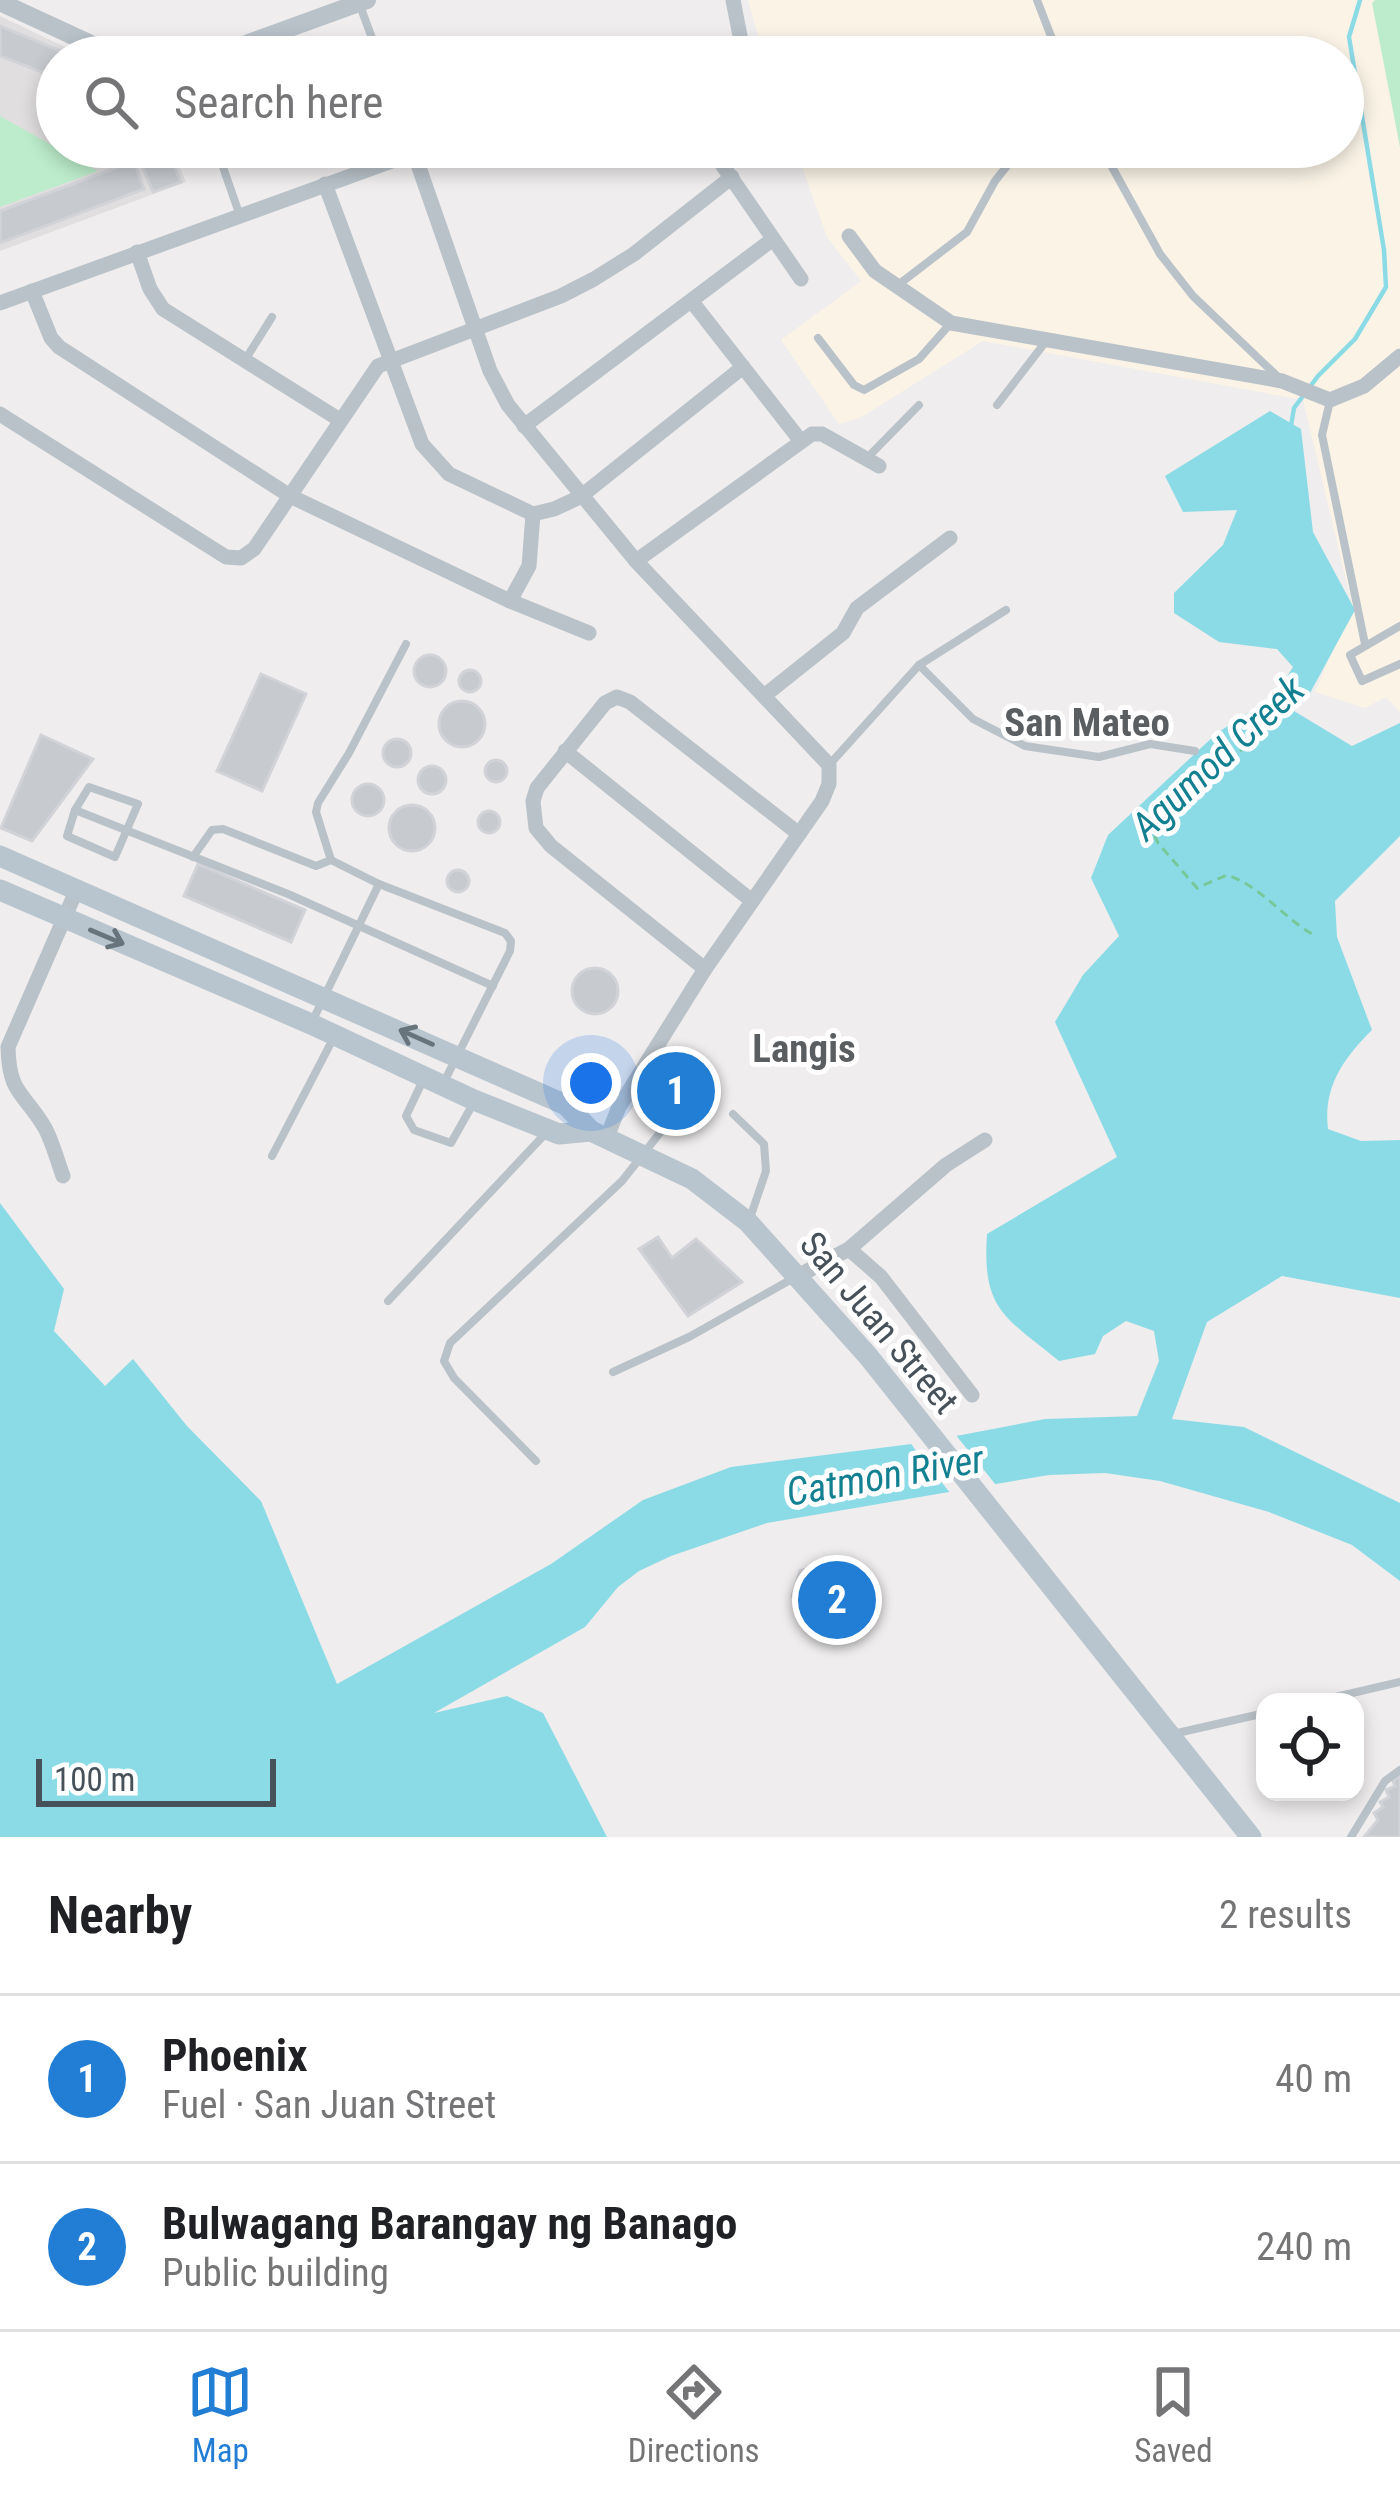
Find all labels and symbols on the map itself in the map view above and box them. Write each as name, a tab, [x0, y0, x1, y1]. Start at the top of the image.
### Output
water label: Agumod Creek	[1121, 666, 1314, 851]
district label: San Mateo	[1004, 700, 1170, 746]
one-way arrow	[88, 928, 125, 949]
one-way arrow	[399, 1025, 435, 1047]
district label: Langis	[752, 1026, 856, 1072]
pin: 1	[637, 1046, 715, 1136]
your location	[561, 1053, 621, 1113]
street label: San Juan Street	[791, 1224, 967, 1422]
water label: Catmon River	[783, 1436, 989, 1516]
pin: 2	[798, 1555, 876, 1645]
scale bar	[36, 1753, 276, 1806]

